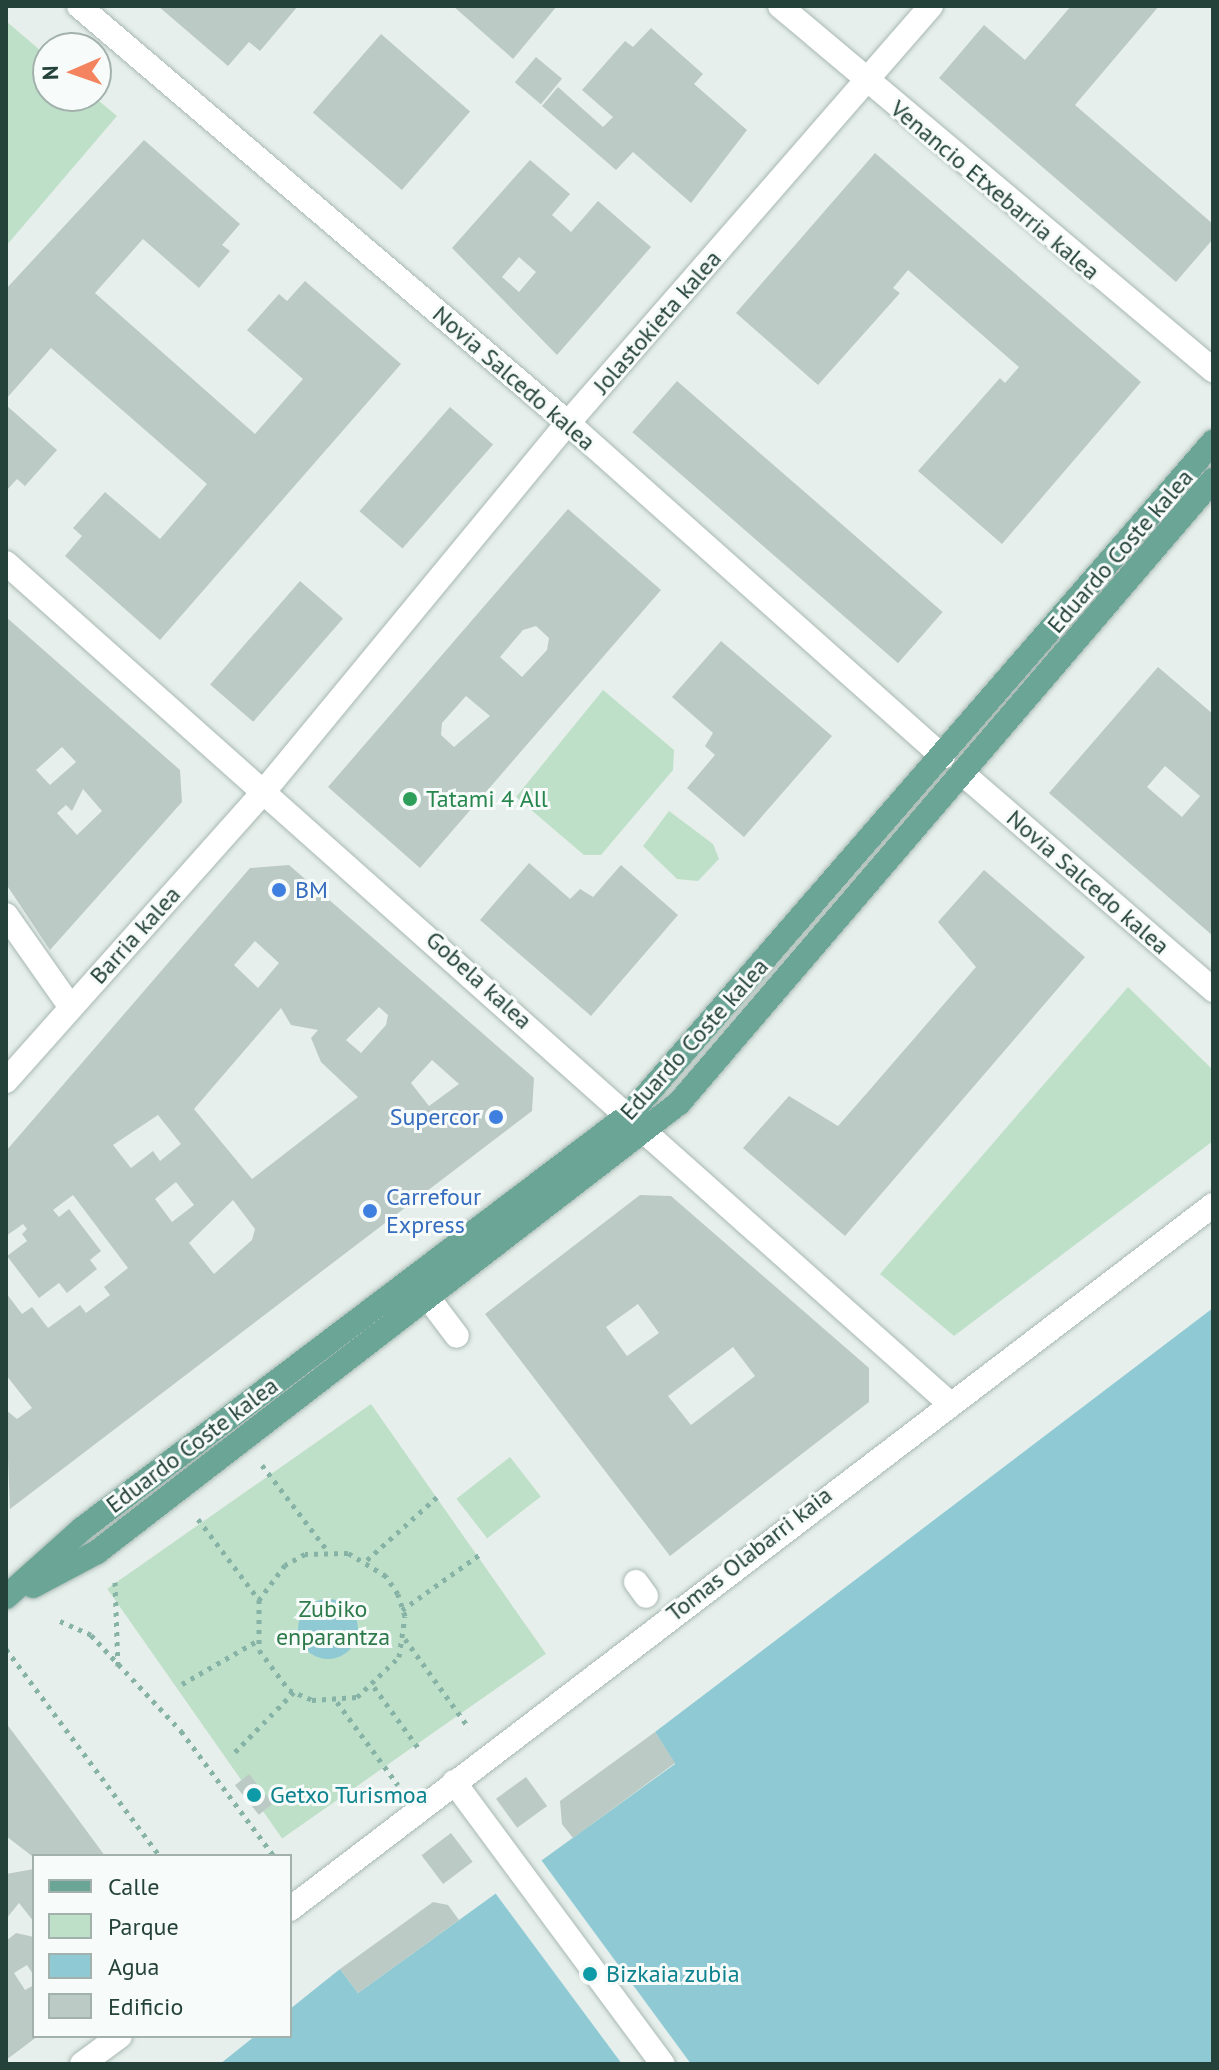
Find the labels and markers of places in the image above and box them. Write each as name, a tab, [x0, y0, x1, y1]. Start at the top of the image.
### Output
place label: Tatami 4 All	[426, 785, 549, 813]
marker: Tatami 4 All	[401, 790, 419, 808]
place label: BM	[295, 876, 328, 904]
marker: BM	[270, 881, 288, 899]
place label: Supercor	[390, 1103, 480, 1131]
marker: Supercor	[487, 1108, 505, 1126]
place label: Carrefour Express	[386, 1183, 481, 1239]
marker: Carrefour Express	[361, 1202, 379, 1220]
place label: Getxo Turismoa	[270, 1781, 428, 1809]
marker: Getxo Turismoa	[245, 1786, 263, 1804]
place label: Bizkaia zubia	[606, 1960, 740, 1988]
marker: Bizkaia zubia	[581, 1965, 599, 1983]

